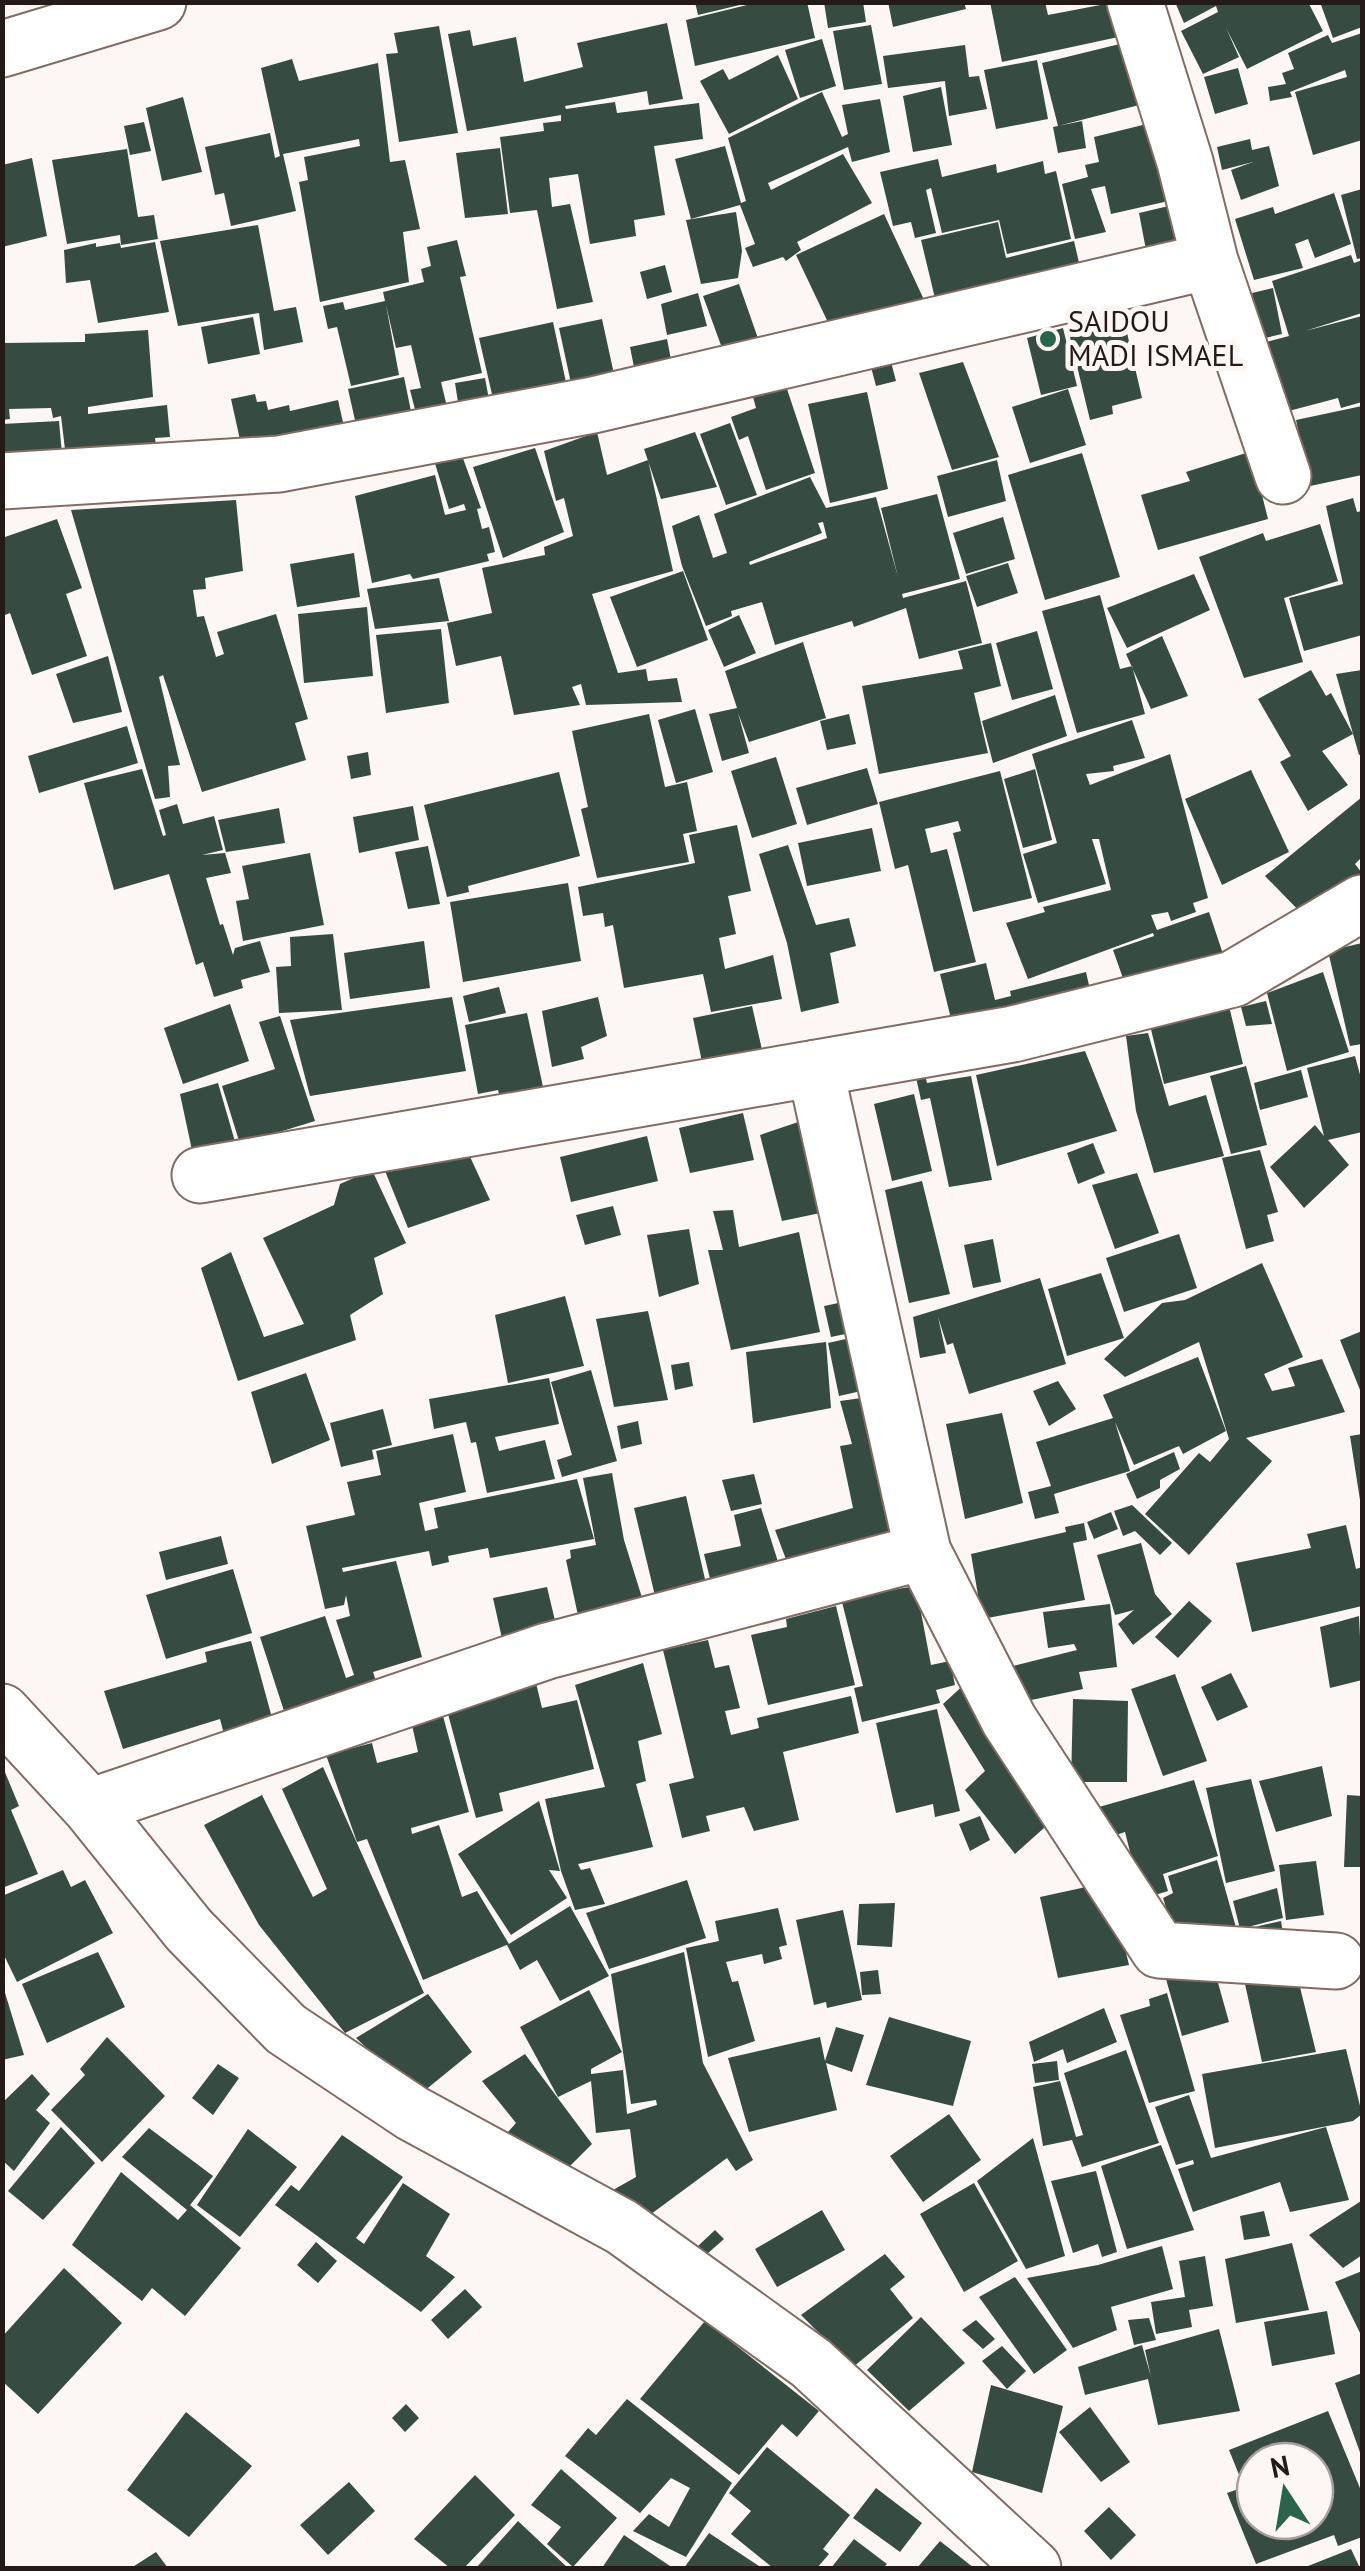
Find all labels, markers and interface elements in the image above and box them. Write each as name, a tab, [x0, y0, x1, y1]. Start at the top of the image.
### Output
place label: SAIDOU MADI ISMAEL	[1068, 301, 1243, 374]
marker: SAIDOU MADI ISMAEL	[1037, 328, 1059, 350]
north arrow	[1235, 2441, 1335, 2541]
text: N	[1267, 2446, 1293, 2486]

